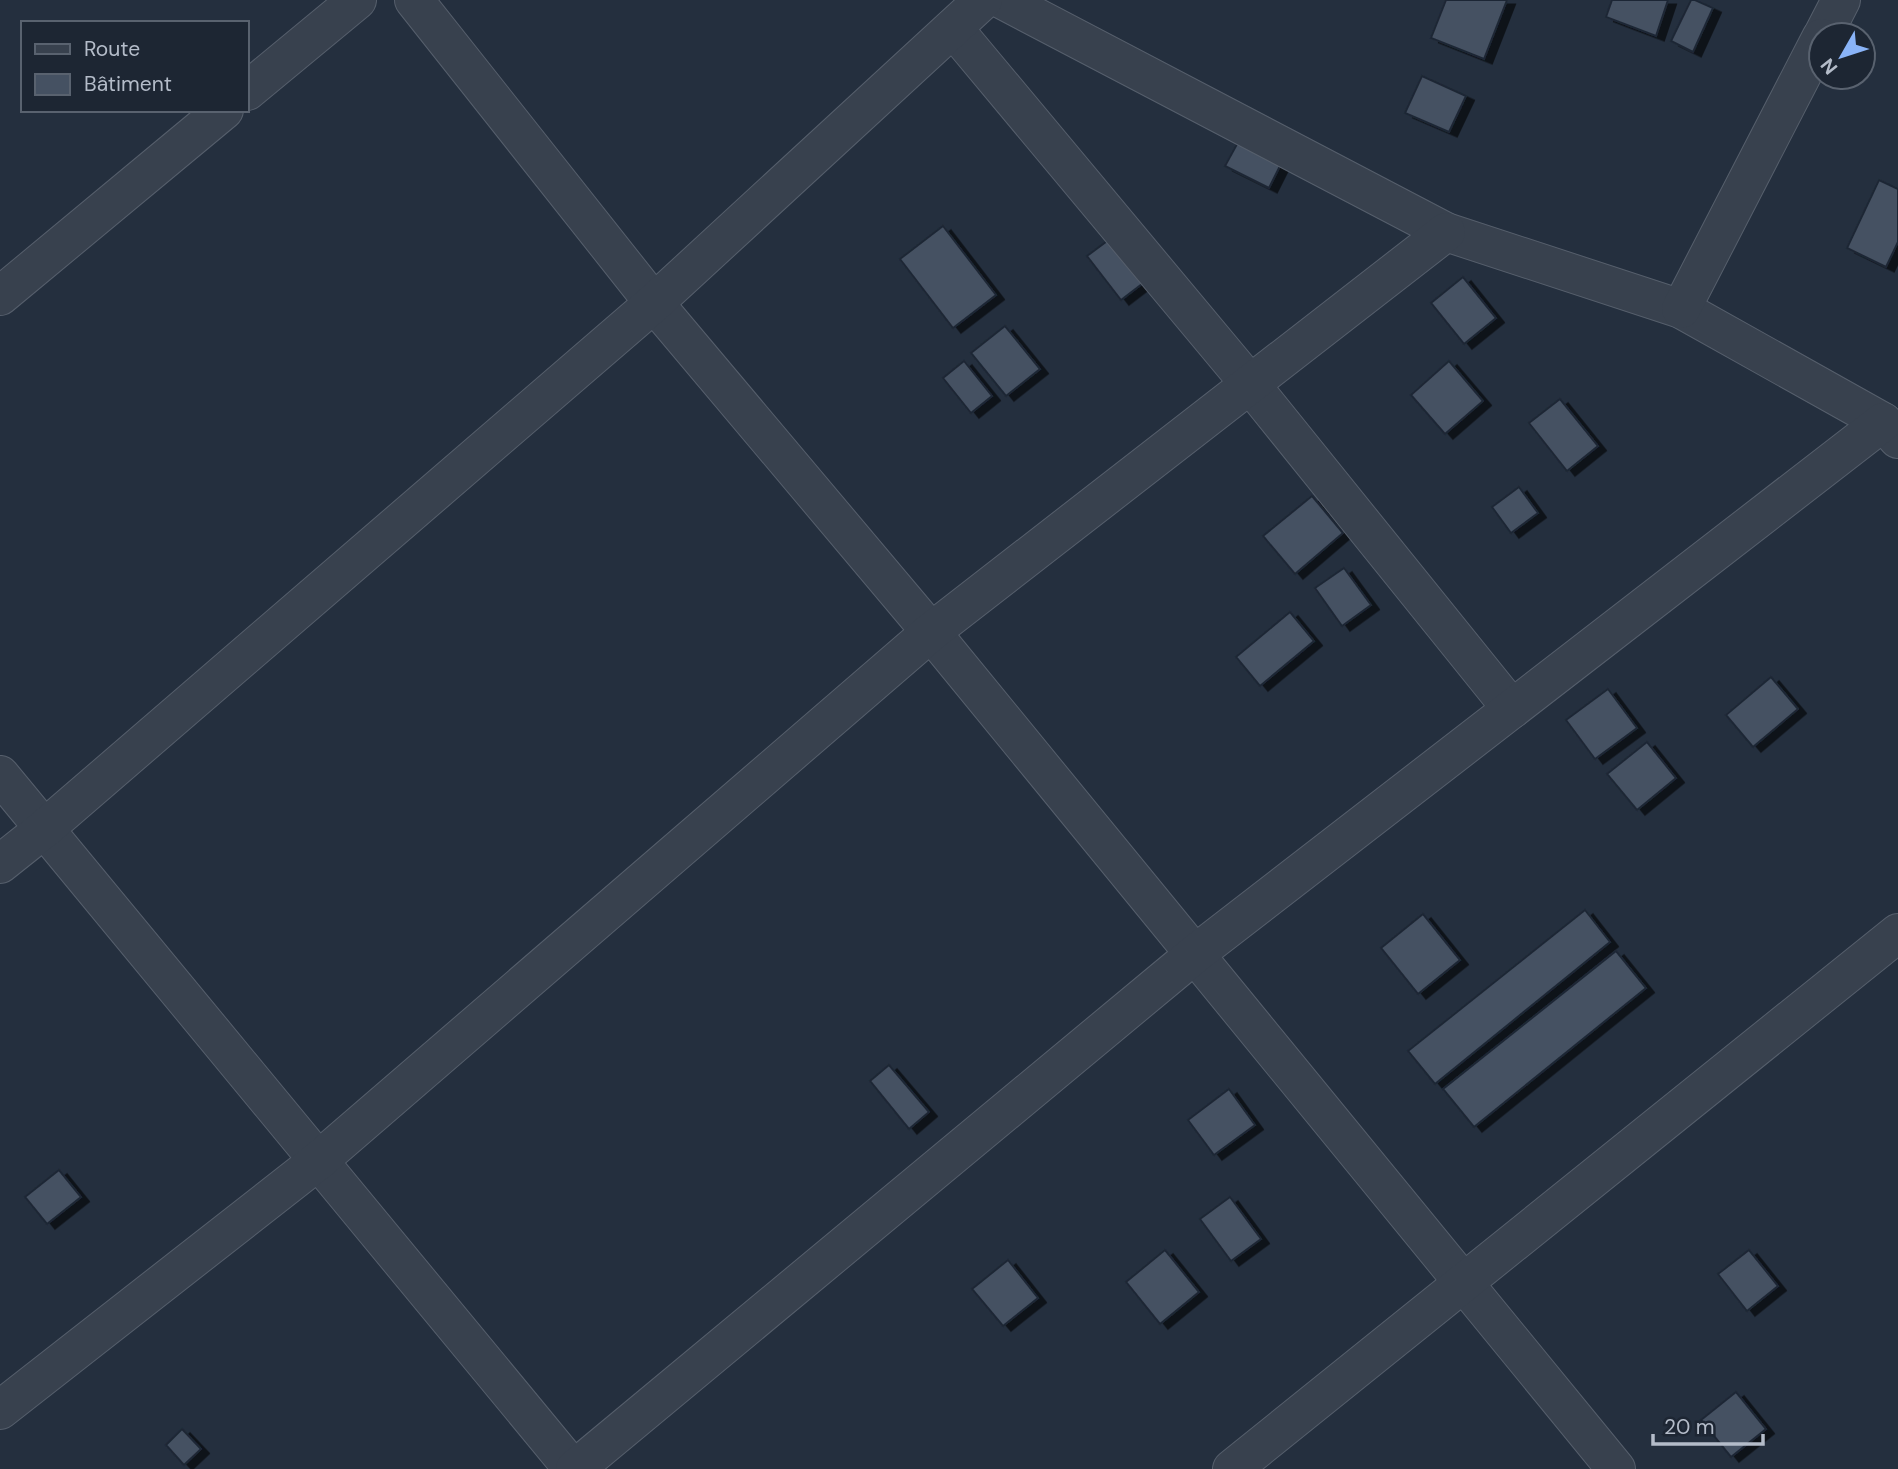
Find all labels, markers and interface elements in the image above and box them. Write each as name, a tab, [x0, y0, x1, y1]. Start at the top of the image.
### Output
legend	[21, 21, 248, 112]
north arrow	[1807, 21, 1877, 91]
text: Route	[84, 35, 140, 63]
text: N	[1815, 53, 1843, 80]
text: Bâtiment	[84, 70, 172, 98]
scale bar	[1653, 1402, 1763, 1446]
text: 20 m	[1664, 1413, 1715, 1441]

